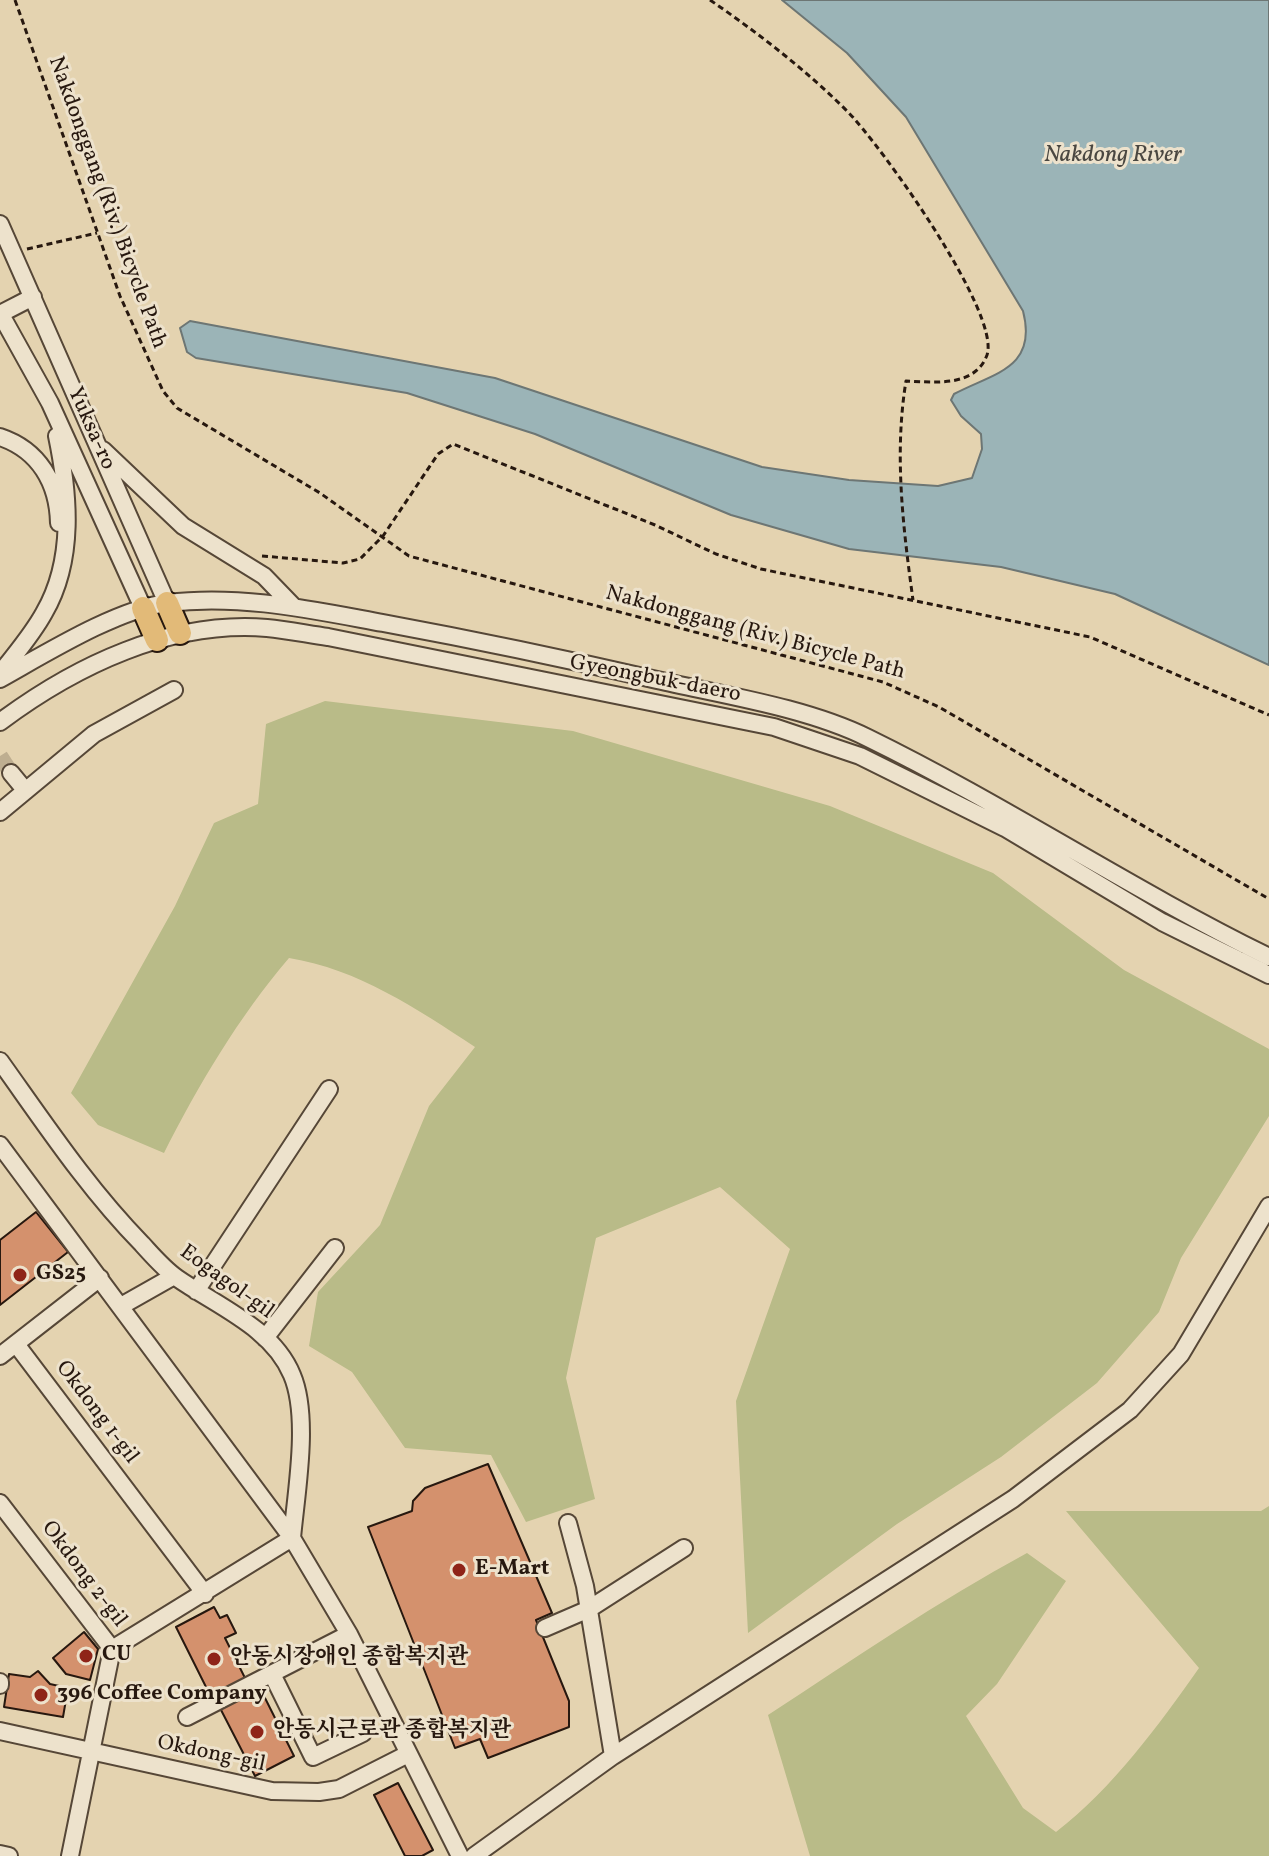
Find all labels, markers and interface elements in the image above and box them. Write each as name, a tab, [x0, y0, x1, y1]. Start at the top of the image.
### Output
street label: Nakdonggang (Riv.) Bicycle Path	[41, 53, 171, 353]
water label: Nakdong River	[1044, 143, 1182, 171]
street label: Yuksa-ro	[60, 384, 120, 474]
street label: Nakdonggang (Riv.) Bicycle Path	[602, 581, 908, 687]
street label: Gyeongbuk-daero	[567, 650, 743, 710]
street label: Eogagol-gil	[174, 1240, 278, 1326]
place label: GS25	[36, 1262, 86, 1288]
marker: GS25	[11, 1266, 29, 1284]
street label: Okdong 1-gil	[49, 1356, 143, 1470]
street label: Okdong 2-gil	[35, 1517, 131, 1633]
place label: E-Mart	[475, 1557, 549, 1583]
marker: E-Mart	[450, 1561, 468, 1579]
place label: CU	[102, 1643, 131, 1669]
place label: 안동시장애인 종합복지관	[230, 1646, 468, 1672]
marker: CU	[77, 1647, 95, 1665]
marker: 안동시장애인 종합복지관	[205, 1650, 223, 1668]
place label: 396 Coffee Company	[57, 1682, 267, 1708]
marker: 396 Coffee Company	[32, 1686, 50, 1704]
place label: 안동시근로관 종합복지관	[273, 1719, 511, 1745]
marker: 안동시근로관 종합복지관	[248, 1723, 266, 1741]
street label: Okdong-gil	[155, 1731, 267, 1779]

